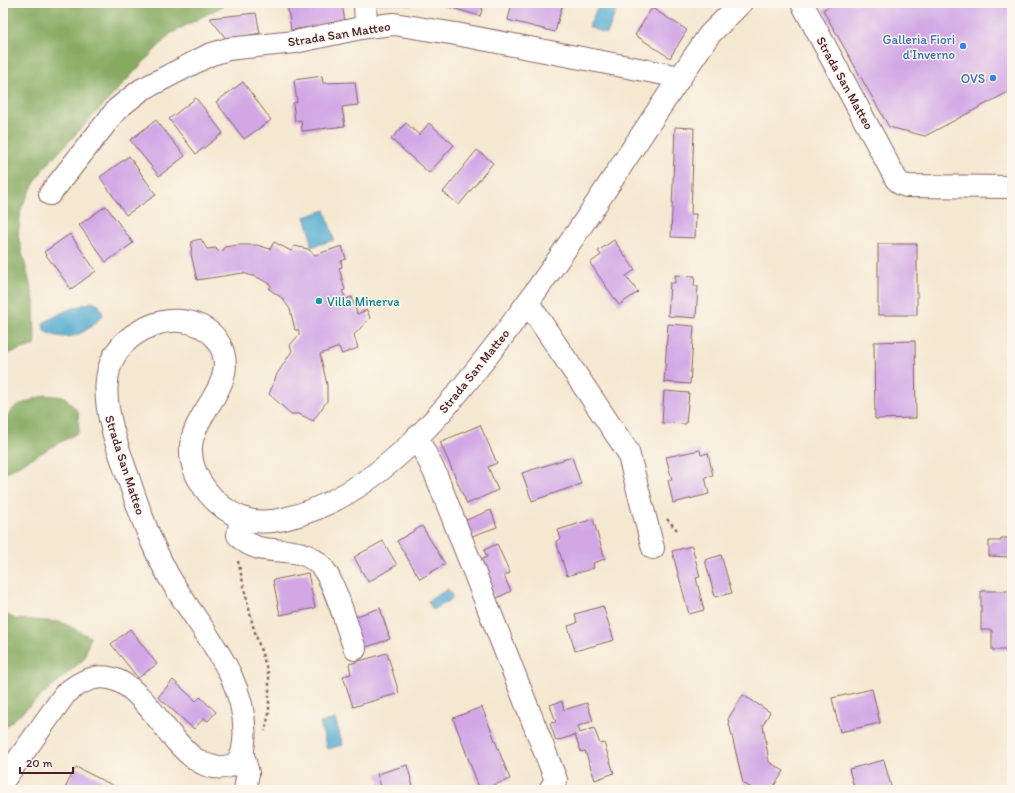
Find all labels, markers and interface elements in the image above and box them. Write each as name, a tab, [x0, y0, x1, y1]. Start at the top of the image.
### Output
street label: Strada San Matteo	[287, 18, 392, 50]
place label: Galleria Fiori d'Inverno	[882, 32, 955, 62]
street label: Strada San Matteo	[813, 34, 877, 132]
marker: Galleria Fiori d'Inverno	[958, 41, 968, 51]
place label: OVS	[961, 71, 985, 86]
marker: OVS	[988, 73, 998, 83]
place label: Villa Minerva	[327, 294, 400, 309]
marker: Villa Minerva	[314, 296, 324, 306]
street label: Strada San Matteo	[435, 326, 513, 416]
street label: Strada San Matteo	[102, 413, 148, 517]
scale bar	[20, 749, 73, 775]
text: 20 m	[26, 756, 53, 770]

